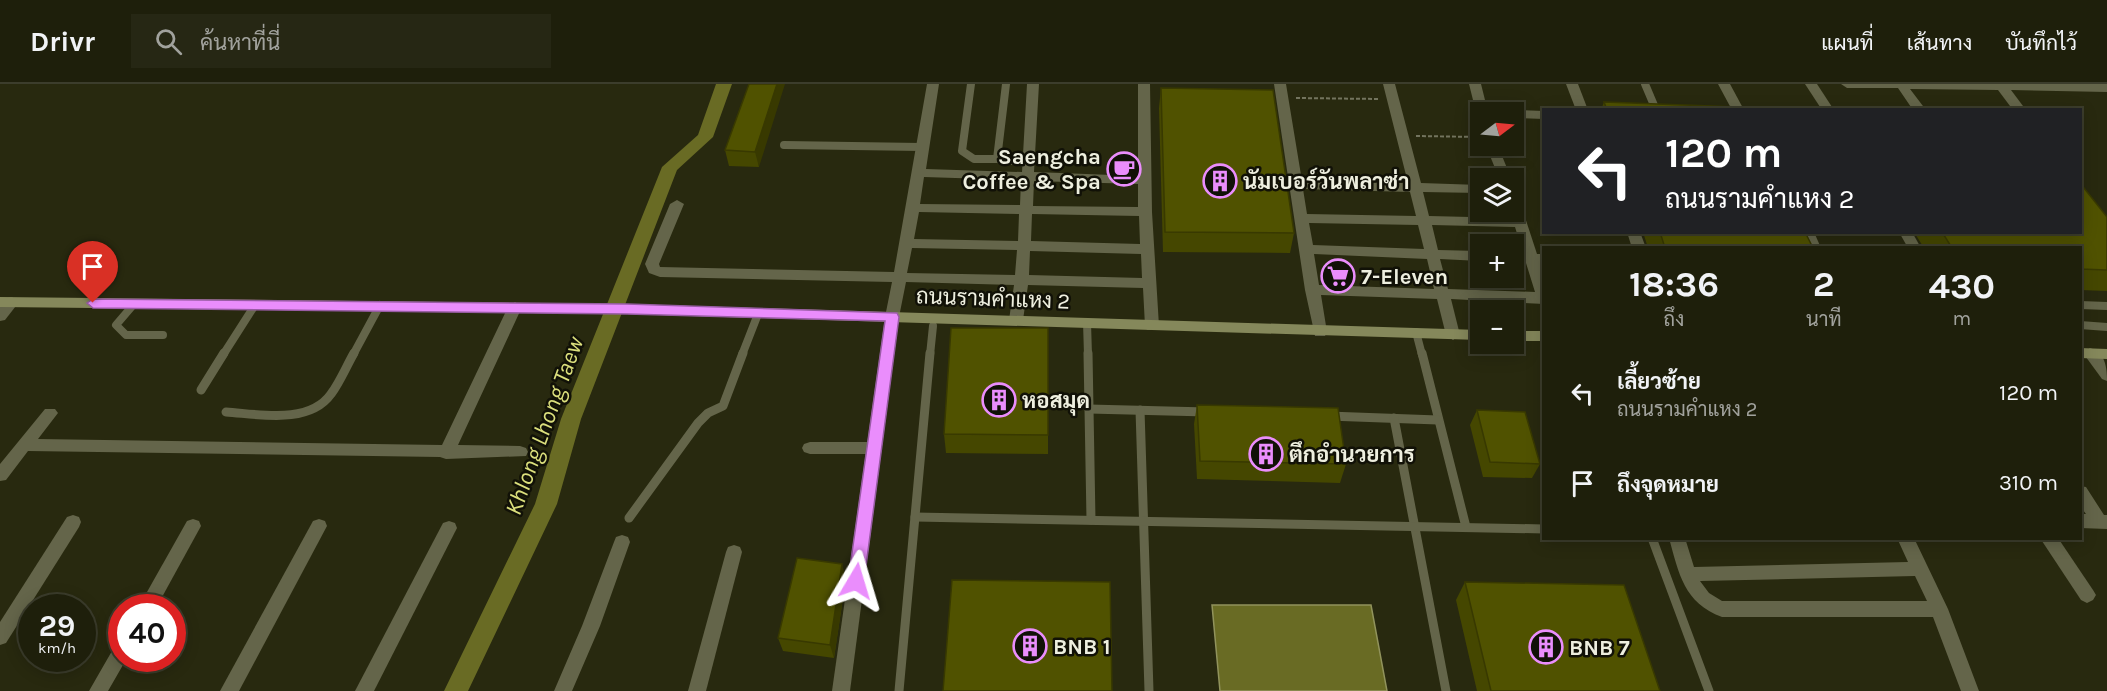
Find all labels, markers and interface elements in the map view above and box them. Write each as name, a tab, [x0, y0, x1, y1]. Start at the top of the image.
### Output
search box	[131, 14, 551, 68]
text: Drivr	[30, 25, 95, 58]
icon: search	[152, 25, 185, 58]
text: ค้นหาที่นี่	[200, 30, 280, 56]
text: แผนที่	[1821, 31, 1874, 55]
text: เส้นทาง	[1907, 31, 1972, 55]
text: บันทึกไว้	[2005, 31, 2077, 55]
north arrow	[1470, 102, 1524, 156]
map controls	[1470, 102, 1524, 354]
text: 120 m	[1665, 128, 1782, 178]
icon: left	[1566, 132, 1644, 210]
place label: Saengcha Coffee & Spa	[962, 144, 1101, 195]
cafe icon: Saengcha Coffee & Spa	[1106, 151, 1142, 187]
building icon: นัมเบอร์วันพลาซ่า	[1202, 163, 1238, 199]
place label: นัมเบอร์วันพลาซ่า	[1243, 167, 1409, 195]
button: layers	[1470, 168, 1524, 222]
text: ถนนรามคำแหง 2	[1665, 183, 1854, 215]
button: +	[1470, 234, 1524, 288]
pin	[67, 241, 118, 303]
icon: arrive	[76, 250, 109, 283]
supermarket icon: 7-Eleven	[1320, 258, 1356, 294]
text: 18:36	[1629, 263, 1719, 305]
text: 2	[1813, 263, 1835, 305]
place label: 7-Eleven	[1361, 264, 1448, 290]
text: 430	[1928, 265, 1995, 307]
street label: ถนนรามคำแหง 2	[915, 283, 1071, 315]
button: −	[1470, 300, 1524, 354]
text: m	[1952, 307, 1971, 330]
text: ถึง	[1664, 308, 1684, 331]
text: นาที	[1806, 308, 1842, 331]
water label: Khlong Lhong Taew	[499, 332, 590, 519]
text: เลี้ยวซ้าย	[1617, 369, 1701, 395]
icon: left	[1566, 377, 1599, 410]
text: 120 m	[1999, 380, 2058, 406]
building icon: หอสมุด	[981, 382, 1017, 418]
place label: หอสมุด	[1022, 388, 1090, 416]
text: ถนนรามคำแหง 2	[1617, 398, 1757, 421]
building icon: ตึกอำนวยการ	[1248, 436, 1284, 472]
place label: ตึกอำนวยการ	[1289, 441, 1415, 468]
icon: arrive	[1566, 467, 1599, 500]
text: 310 m	[1999, 470, 2058, 496]
text: ถึงจุดหมาย	[1617, 472, 1719, 498]
position arrow	[824, 549, 888, 613]
speed limit sign: 40	[108, 594, 186, 672]
text: 29	[39, 608, 75, 644]
building icon: BNB 1	[1012, 628, 1048, 664]
building icon: BNB 7	[1528, 629, 1564, 665]
place label: BNB 1	[1053, 634, 1111, 660]
place label: BNB 7	[1569, 635, 1630, 661]
text: km/h	[38, 639, 76, 657]

